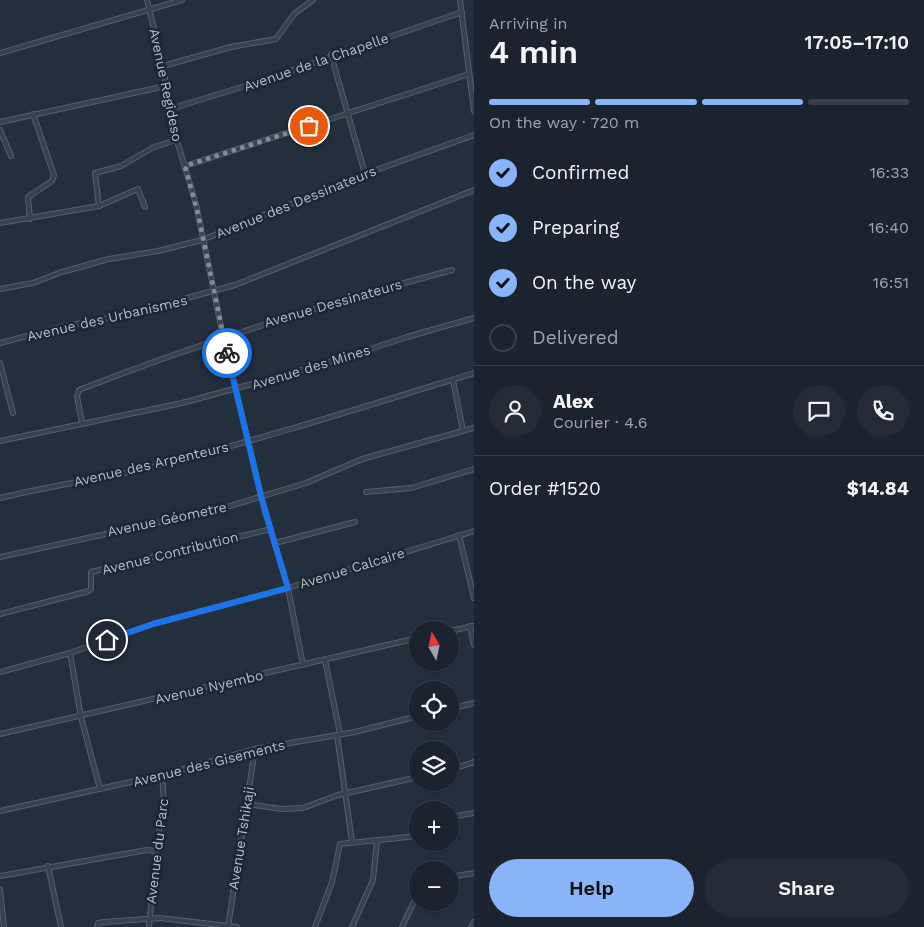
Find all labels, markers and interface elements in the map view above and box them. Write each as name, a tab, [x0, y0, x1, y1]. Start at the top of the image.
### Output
text: Arriving in	[489, 14, 567, 33]
street label: Avenue Regideso	[146, 27, 186, 143]
street label: Avenue de la Chapelle	[241, 30, 391, 94]
text: 17:05–17:10	[805, 31, 909, 54]
text: 4 min	[489, 33, 578, 71]
pin	[288, 105, 330, 147]
icon: bag	[295, 112, 323, 140]
text: On the way · 720 m	[489, 113, 639, 132]
icon: check	[489, 159, 517, 187]
text: Confirmed	[532, 161, 629, 184]
street label: Avenue des Dessinateurs	[213, 162, 379, 242]
text: 16:33	[870, 163, 909, 182]
icon: check	[489, 214, 517, 242]
text: Preparing	[532, 216, 619, 239]
text: 16:40	[869, 218, 909, 237]
icon: check	[489, 269, 517, 297]
text: On the way	[532, 271, 636, 294]
text: 16:51	[873, 273, 909, 292]
street label: Avenue Dessinateurs	[262, 276, 404, 330]
street label: Avenue des Urbanismes	[25, 292, 189, 344]
text: Delivered	[532, 326, 619, 349]
courier	[202, 328, 252, 378]
icon: bike	[213, 339, 241, 367]
street label: Avenue des Mines	[250, 341, 372, 393]
button: person	[489, 385, 541, 437]
button: chat	[793, 385, 845, 437]
button: phone	[857, 385, 909, 437]
text: Alex	[553, 390, 594, 413]
text: Courier · 4.6	[553, 413, 648, 432]
street label: Avenue des Arpenteurs	[72, 438, 230, 490]
text: Order #1520	[489, 477, 601, 500]
text: $14.84	[847, 477, 909, 500]
street label: Avenue Géometre	[106, 499, 228, 539]
street label: Avenue Contribution	[100, 528, 240, 578]
street label: Avenue Calcaire	[297, 544, 407, 592]
pin	[86, 619, 128, 661]
north arrow	[409, 621, 459, 671]
map controls	[409, 621, 459, 911]
icon: home	[93, 626, 121, 654]
street label: Avenue Nyembo	[153, 667, 265, 707]
button: locate	[409, 681, 459, 731]
street label: Avenue des Gisements	[131, 736, 287, 790]
button: layers	[409, 741, 459, 791]
street label: Avenue Tshikaji	[225, 785, 257, 891]
street label: Avenue du Parc	[143, 797, 171, 905]
button: +	[409, 801, 459, 851]
button: Help	[489, 859, 694, 917]
button: Share	[704, 859, 909, 917]
button: −	[409, 861, 459, 911]

